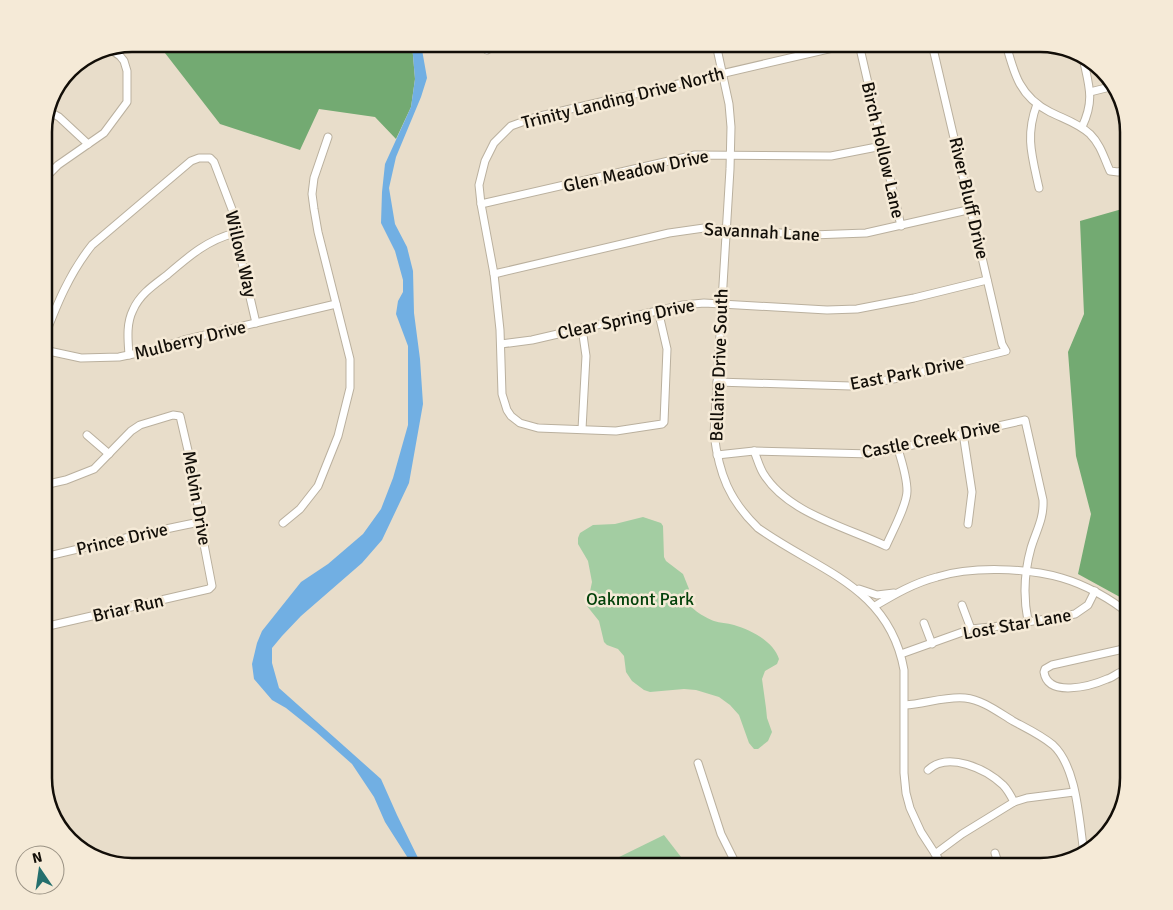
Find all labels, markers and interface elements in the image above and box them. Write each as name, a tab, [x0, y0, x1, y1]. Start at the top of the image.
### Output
street label: Trinity Landing Drive North	[519, 62, 727, 134]
street label: Birch Hollow Lane	[857, 80, 909, 220]
street label: River Bluff Drive	[944, 135, 994, 261]
street label: Glen Meadow Drive	[561, 145, 711, 197]
street label: Willow Way	[220, 208, 262, 300]
street label: Savannah Lane	[704, 218, 820, 246]
street label: Bellaire Drive South	[705, 288, 733, 442]
street label: Clear Spring Drive	[555, 294, 697, 344]
street label: Mulberry Drive	[132, 315, 248, 365]
street label: East Park Drive	[848, 351, 966, 395]
street label: Castle Creek Drive	[860, 415, 1002, 463]
street label: Melvin Drive	[178, 449, 216, 547]
street label: Prince Drive	[74, 518, 170, 560]
park label: Oakmont Park	[586, 588, 694, 610]
street label: Briar Run	[90, 589, 166, 627]
street label: Lost Star Lane	[961, 604, 1073, 644]
north arrow	[15, 845, 65, 895]
text: N	[31, 848, 44, 867]

